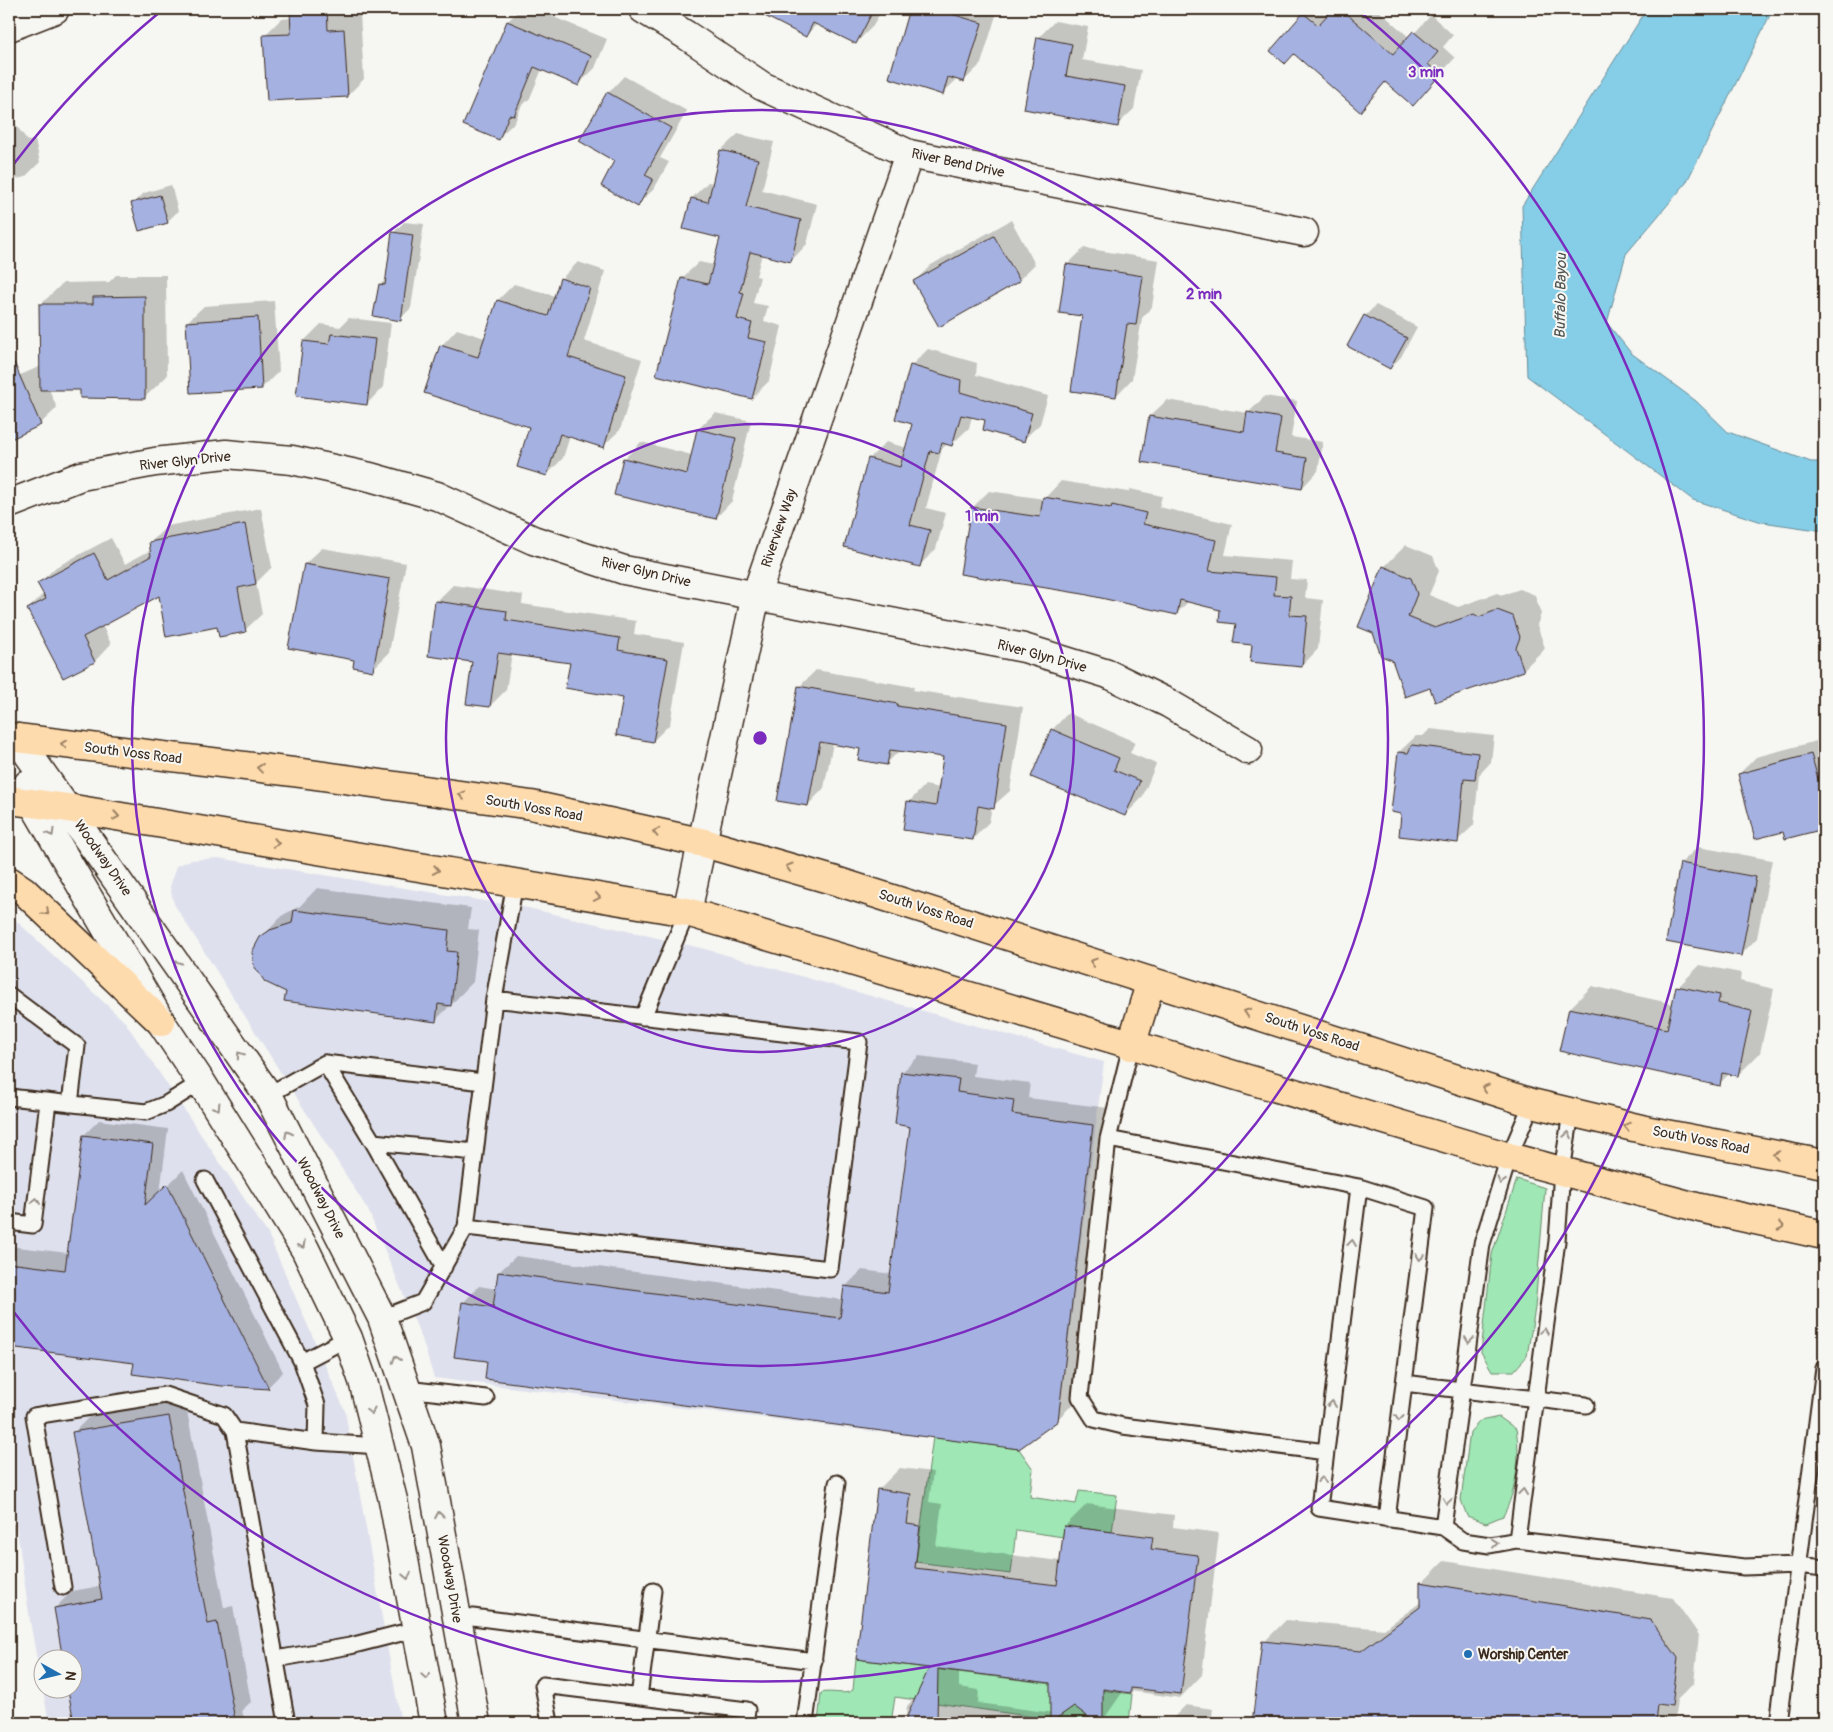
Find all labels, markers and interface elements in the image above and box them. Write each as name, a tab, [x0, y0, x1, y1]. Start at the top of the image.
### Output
text: 3 min	[1408, 63, 1444, 82]
street label: River Bend Drive	[910, 145, 1006, 181]
water label: Buffalo Bayou	[1551, 252, 1571, 339]
text: 2 min	[1186, 285, 1222, 304]
street label: River Glyn Drive	[139, 448, 232, 474]
street label: Riverview Way	[758, 487, 800, 569]
text: 1 min	[965, 507, 999, 526]
street label: River Glyn Drive	[599, 553, 693, 591]
street label: River Glyn Drive	[996, 636, 1089, 676]
centre of rings	[751, 729, 769, 747]
one-way arrow	[60, 739, 68, 750]
street label: South Voss Road	[83, 739, 183, 767]
one-way arrow	[256, 763, 264, 774]
one-way arrow	[458, 791, 467, 801]
street label: South Voss Road	[484, 791, 584, 825]
one-way arrow	[112, 810, 120, 820]
street label: Woodway Drive	[71, 817, 135, 899]
one-way arrow	[652, 827, 661, 838]
one-way arrow	[44, 828, 54, 837]
one-way arrow	[272, 837, 281, 847]
one-way arrow	[785, 863, 793, 873]
one-way arrow	[432, 864, 441, 874]
street label: South Voss Road	[877, 886, 976, 932]
one-way arrow	[592, 891, 601, 901]
one-way arrow	[41, 906, 50, 915]
one-way arrow	[1089, 958, 1097, 968]
one-way arrow	[174, 960, 183, 970]
one-way arrow	[1244, 1007, 1252, 1017]
street label: South Voss Road	[1263, 1009, 1362, 1055]
one-way arrow	[237, 1051, 246, 1061]
one-way arrow	[1482, 1084, 1490, 1094]
one-way arrow	[210, 1101, 220, 1110]
one-way arrow	[1623, 1121, 1632, 1132]
street label: South Voss Road	[1651, 1122, 1751, 1158]
one-way arrow	[284, 1130, 294, 1139]
one-way arrow	[1562, 1130, 1572, 1139]
one-way arrow	[1772, 1150, 1781, 1160]
street label: Woodway Drive	[293, 1155, 349, 1241]
one-way arrow	[1497, 1176, 1507, 1185]
one-way arrow	[30, 1197, 41, 1205]
one-way arrow	[1776, 1221, 1785, 1231]
one-way arrow	[1346, 1238, 1357, 1246]
one-way arrow	[296, 1240, 306, 1249]
one-way arrow	[1415, 1253, 1426, 1261]
one-way arrow	[1538, 1326, 1549, 1334]
one-way arrow	[1465, 1336, 1475, 1344]
one-way arrow	[392, 1355, 402, 1363]
one-way arrow	[1326, 1400, 1337, 1408]
one-way arrow	[365, 1406, 375, 1414]
one-way arrow	[1394, 1414, 1405, 1422]
one-way arrow	[1316, 1476, 1327, 1484]
one-way arrow	[1517, 1487, 1528, 1495]
one-way arrow	[1442, 1497, 1453, 1505]
one-way arrow	[434, 1511, 444, 1520]
street label: Woodway Drive	[434, 1534, 466, 1624]
one-way arrow	[1492, 1538, 1500, 1549]
one-way arrow	[402, 1572, 412, 1581]
place label: Worship Center	[1478, 1646, 1569, 1663]
marker: Worship Center	[1462, 1648, 1474, 1660]
north arrow	[32, 1650, 82, 1700]
text: N	[61, 1670, 79, 1682]
one-way arrow	[420, 1672, 430, 1681]

